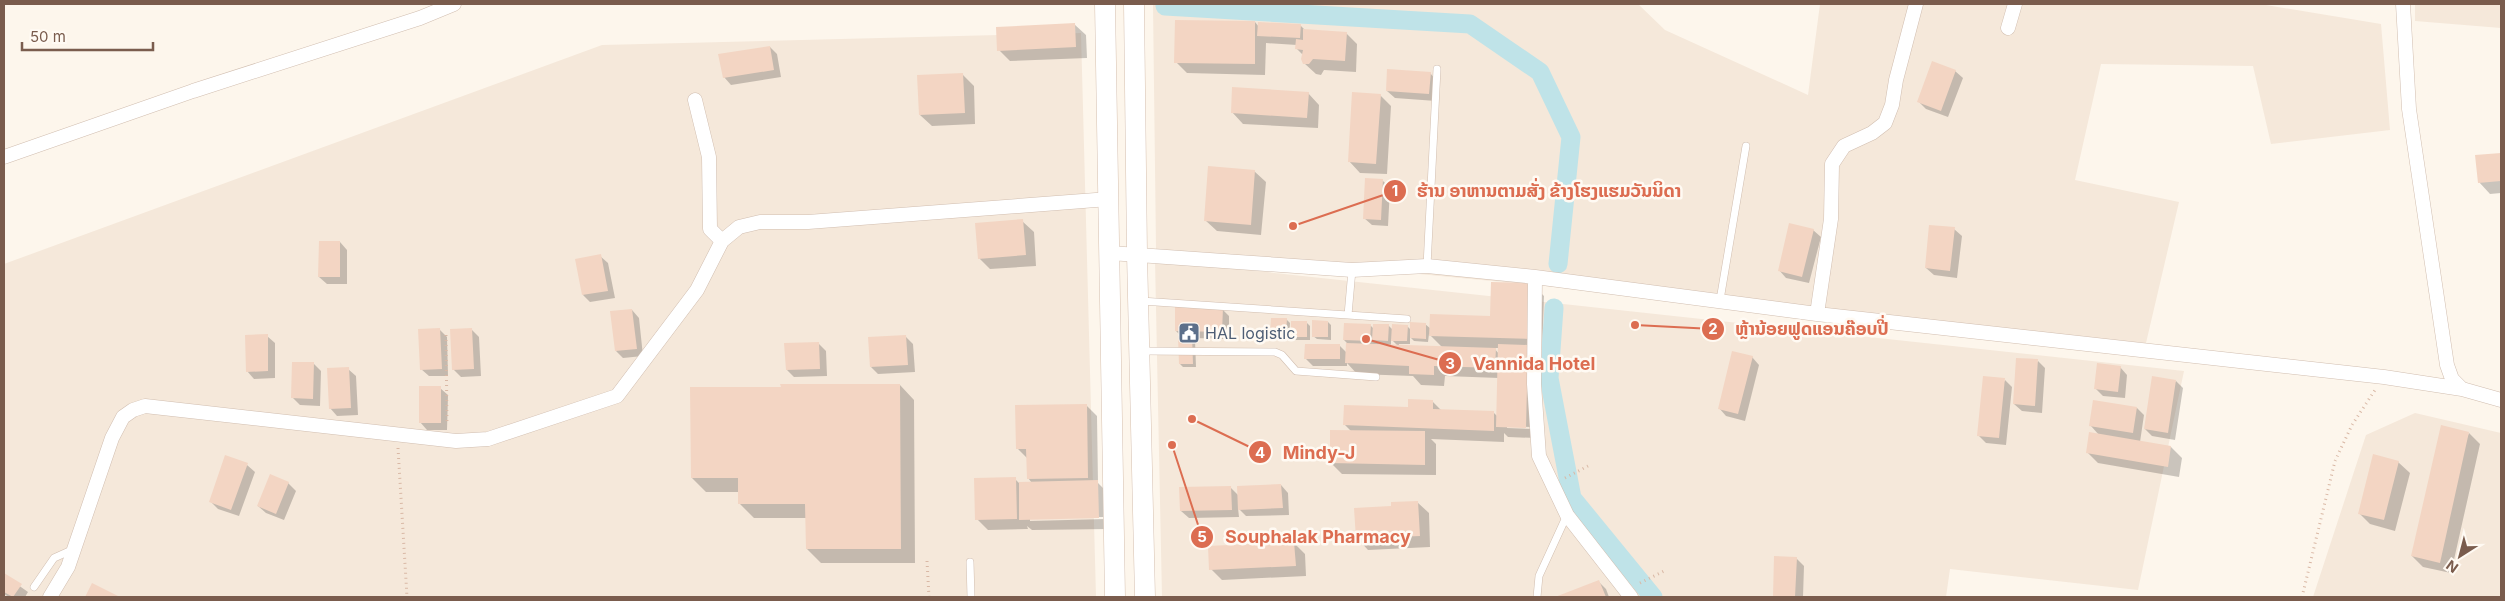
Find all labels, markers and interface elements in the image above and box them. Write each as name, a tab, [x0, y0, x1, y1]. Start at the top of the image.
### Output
scale bar	[22, 20, 154, 52]
text: 50 m	[30, 27, 66, 46]
callout: ຮ້ານ ອາຫານຕາມສັ່ງ ຂ້າງໂຮງແຮມວັນນິດາ	[1382, 175, 1692, 208]
text: ຮ້ານ ອາຫານຕາມສັ່ງ ຂ້າງໂຮງແຮມວັນນິດາ	[1417, 178, 1681, 201]
text: 1	[1392, 181, 1398, 200]
callout: ຫຼ້ານ້ອຍຟູດແອນຄ໊ອບປີ່	[1700, 313, 1898, 346]
text: ຫຼ້ານ້ອຍຟູດແອນຄ໊ອບປີ່	[1735, 315, 1889, 340]
text: 2	[1708, 319, 1718, 338]
public building icon: HAL logistic	[1177, 321, 1201, 345]
place label: HAL logistic	[1205, 323, 1295, 343]
callout: Vannida Hotel	[1438, 347, 1605, 380]
text: Vannida Hotel	[1473, 353, 1595, 374]
text: 3	[1445, 354, 1455, 373]
callout: Mindy-J	[1247, 436, 1365, 469]
text: Mindy-J	[1283, 442, 1355, 463]
text: 4	[1255, 443, 1265, 462]
callout: Souphalak Pharmacy	[1190, 520, 1421, 553]
text: Souphalak Pharmacy	[1225, 526, 1411, 547]
text: 5	[1197, 527, 1207, 546]
north arrow	[2435, 531, 2485, 581]
text: N	[2443, 557, 2461, 577]

